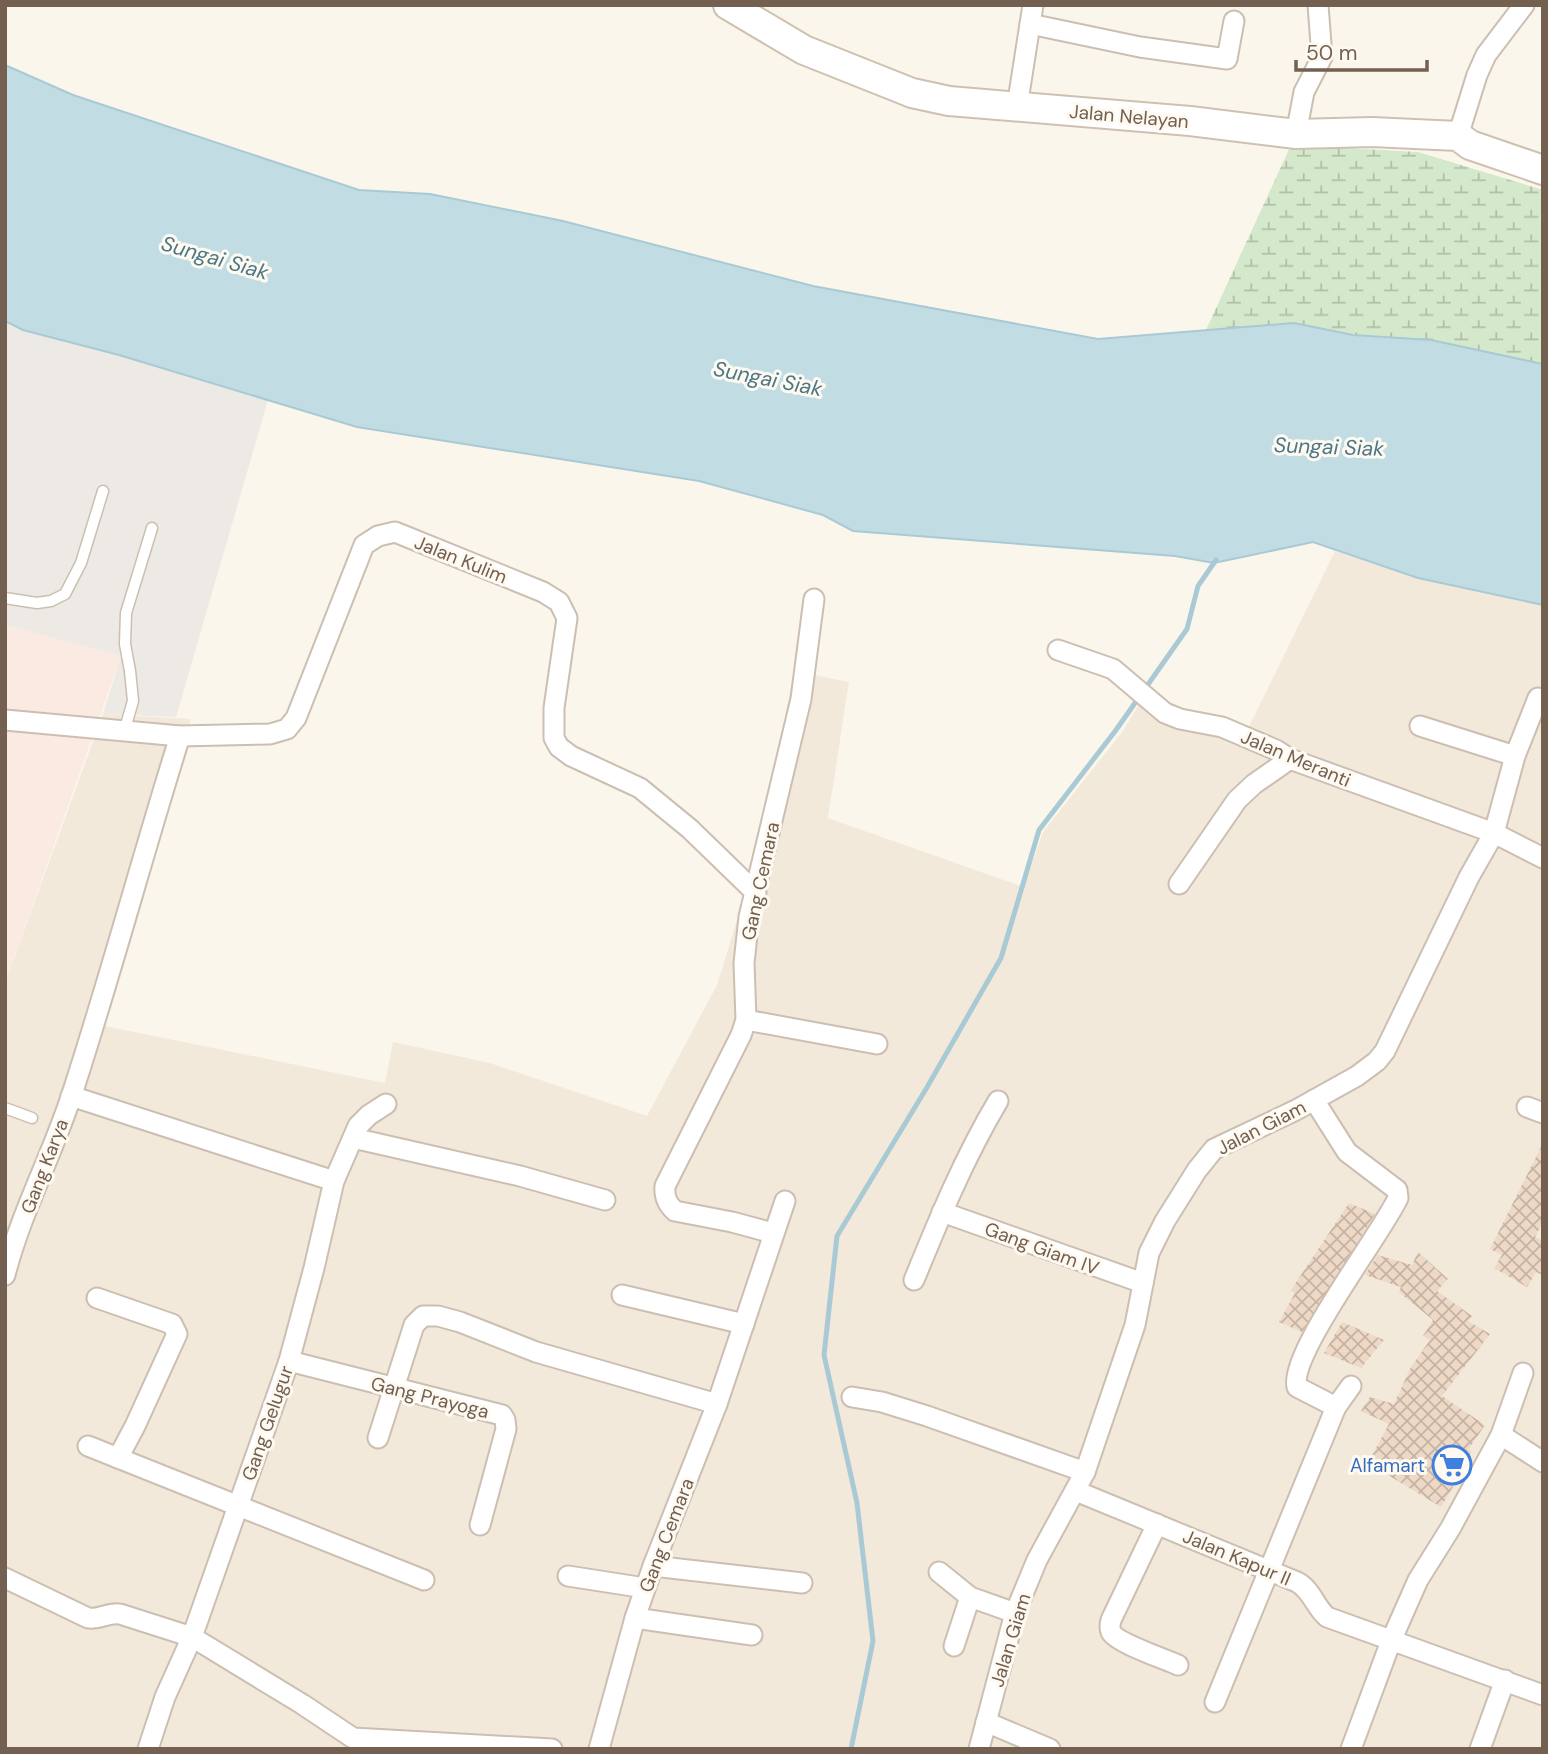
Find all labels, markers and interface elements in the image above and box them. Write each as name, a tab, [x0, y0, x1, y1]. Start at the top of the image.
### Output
scale bar	[1296, 28, 1427, 72]
text: 50 m	[1306, 39, 1357, 67]
street label: Jalan Nelayan	[1068, 99, 1190, 134]
water label: Sungai Siak	[158, 229, 272, 287]
water label: Sungai Siak	[711, 355, 825, 403]
water label: Sungai Siak	[1273, 431, 1385, 463]
street label: Jalan Kulim	[411, 530, 511, 589]
street label: Jalan Meranti	[1237, 724, 1355, 793]
street label: Gang Cemara	[736, 820, 785, 943]
street label: Jalan Giam	[1213, 1094, 1310, 1161]
street label: Gang Karya	[15, 1115, 74, 1217]
street label: Gang Giam IV	[981, 1216, 1103, 1281]
street label: Gang Gelugur	[236, 1362, 299, 1484]
street label: Gang Prayoga	[368, 1371, 492, 1424]
supermarket icon: Alfamart	[1431, 1444, 1473, 1486]
place label: Alfamart	[1350, 1453, 1425, 1478]
street label: Gang Cemara	[633, 1475, 700, 1596]
street label: Jalan Kapur II	[1179, 1523, 1295, 1591]
street label: Jalan Giam	[984, 1590, 1037, 1690]

